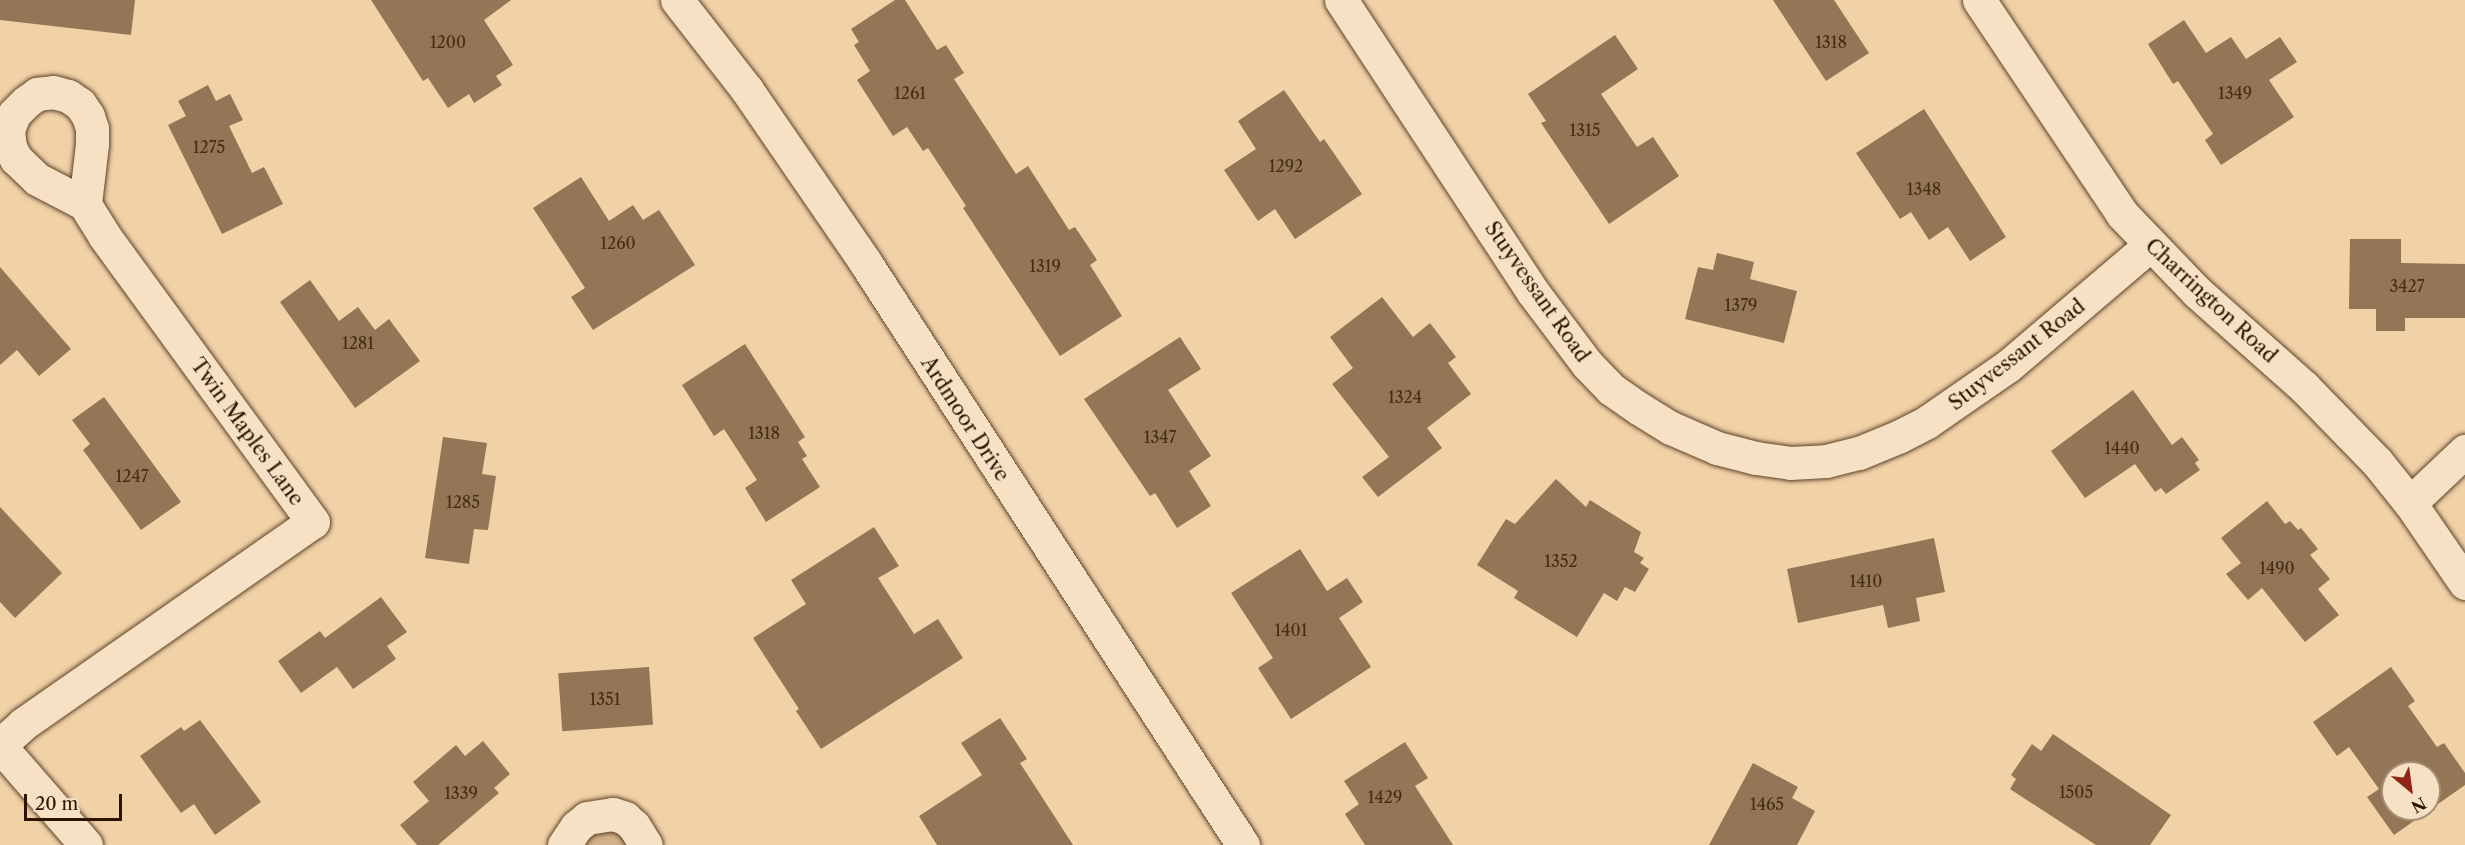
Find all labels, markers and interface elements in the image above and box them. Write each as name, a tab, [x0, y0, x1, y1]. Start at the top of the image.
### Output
house number: 1200	[430, 32, 466, 52]
house number: 1318	[1815, 32, 1847, 52]
house number: 1261	[894, 83, 926, 103]
house number: 1349	[2218, 83, 2252, 103]
house number: 1315	[1570, 120, 1600, 140]
house number: 1275	[193, 137, 225, 157]
house number: 1292	[1269, 156, 1303, 176]
house number: 1348	[1907, 179, 1941, 199]
street label: Stuyvessant Road	[1480, 217, 1594, 367]
house number: 1260	[600, 233, 636, 253]
street label: Charrington Road	[2140, 234, 2282, 368]
house number: 1319	[1029, 256, 1061, 276]
house number: 3427	[2389, 276, 2425, 296]
street label: Stuyvessant Road	[1944, 294, 2090, 416]
house number: 1379	[1725, 295, 1757, 315]
house number: 1281	[342, 333, 374, 353]
street label: Ardmoor Drive	[916, 352, 1014, 486]
street label: Twin Maples Lane	[186, 354, 308, 510]
house number: 1324	[1388, 387, 1422, 407]
house number: 1318	[748, 423, 780, 443]
house number: 1347	[1144, 427, 1176, 447]
house number: 1440	[2104, 438, 2140, 458]
house number: 1247	[115, 466, 149, 486]
house number: 1285	[446, 492, 480, 512]
house number: 1352	[1544, 551, 1578, 571]
house number: 1490	[2259, 558, 2295, 578]
house number: 1410	[1850, 571, 1882, 591]
house number: 1401	[1275, 620, 1307, 640]
house number: 1351	[590, 689, 620, 709]
north arrow	[2381, 761, 2441, 821]
scale bar	[27, 782, 124, 820]
house number: 1505	[2059, 782, 2093, 802]
house number: 1339	[444, 783, 478, 803]
house number: 1429	[1368, 787, 1402, 807]
text: 20 m	[35, 793, 78, 815]
text: N	[2408, 793, 2430, 817]
house number: 1465	[1750, 794, 1784, 814]

